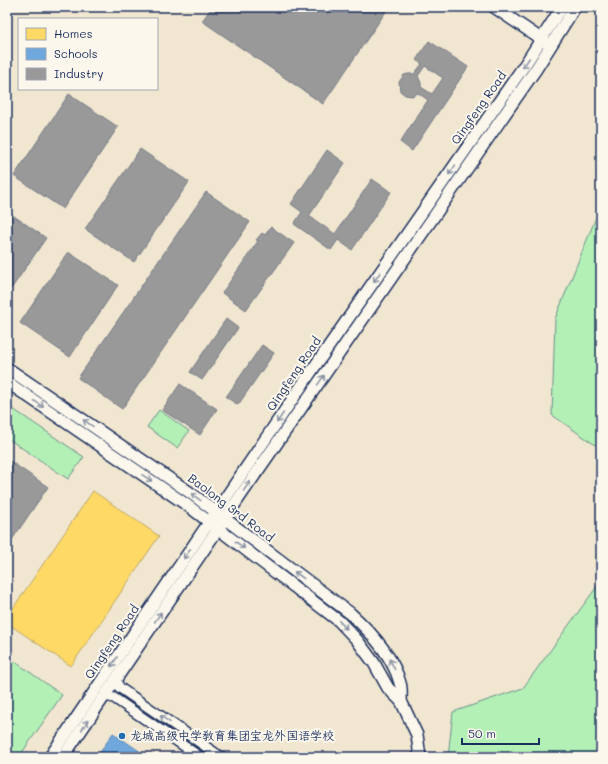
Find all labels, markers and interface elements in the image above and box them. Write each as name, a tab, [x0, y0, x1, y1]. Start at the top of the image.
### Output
legend	[18, 18, 158, 90]
text: Homes	[54, 25, 93, 41]
text: Schools	[54, 45, 98, 61]
one-way arrow	[522, 58, 530, 69]
text: Industry	[54, 65, 103, 81]
street label: Qingfeng Road	[447, 67, 510, 147]
one-way arrow	[448, 164, 456, 175]
one-way arrow	[373, 271, 381, 282]
street label: Qingfeng Road	[262, 333, 324, 414]
one-way arrow	[317, 374, 325, 385]
one-way arrow	[33, 400, 44, 408]
one-way arrow	[276, 412, 284, 423]
one-way arrow	[83, 419, 94, 427]
street label: Baolong 3rd Road	[185, 470, 278, 545]
one-way arrow	[141, 474, 152, 482]
one-way arrow	[243, 481, 251, 492]
one-way arrow	[190, 492, 201, 501]
one-way arrow	[235, 541, 246, 550]
one-way arrow	[183, 548, 191, 559]
one-way arrow	[294, 571, 305, 579]
street label: Qingfeng Road	[80, 601, 142, 682]
one-way arrow	[154, 612, 162, 623]
one-way arrow	[338, 620, 348, 630]
one-way arrow	[110, 656, 118, 667]
one-way arrow	[388, 658, 395, 670]
one-way arrow	[160, 715, 171, 723]
one-way arrow	[81, 720, 89, 731]
scale bar	[462, 720, 539, 746]
text: 50 m	[468, 725, 496, 741]
place label: 龙城高级中学教育集团宝龙外国语学校	[130, 727, 334, 743]
marker: 龙城高级中学教育集团宝龙外国语学校	[117, 731, 127, 741]

